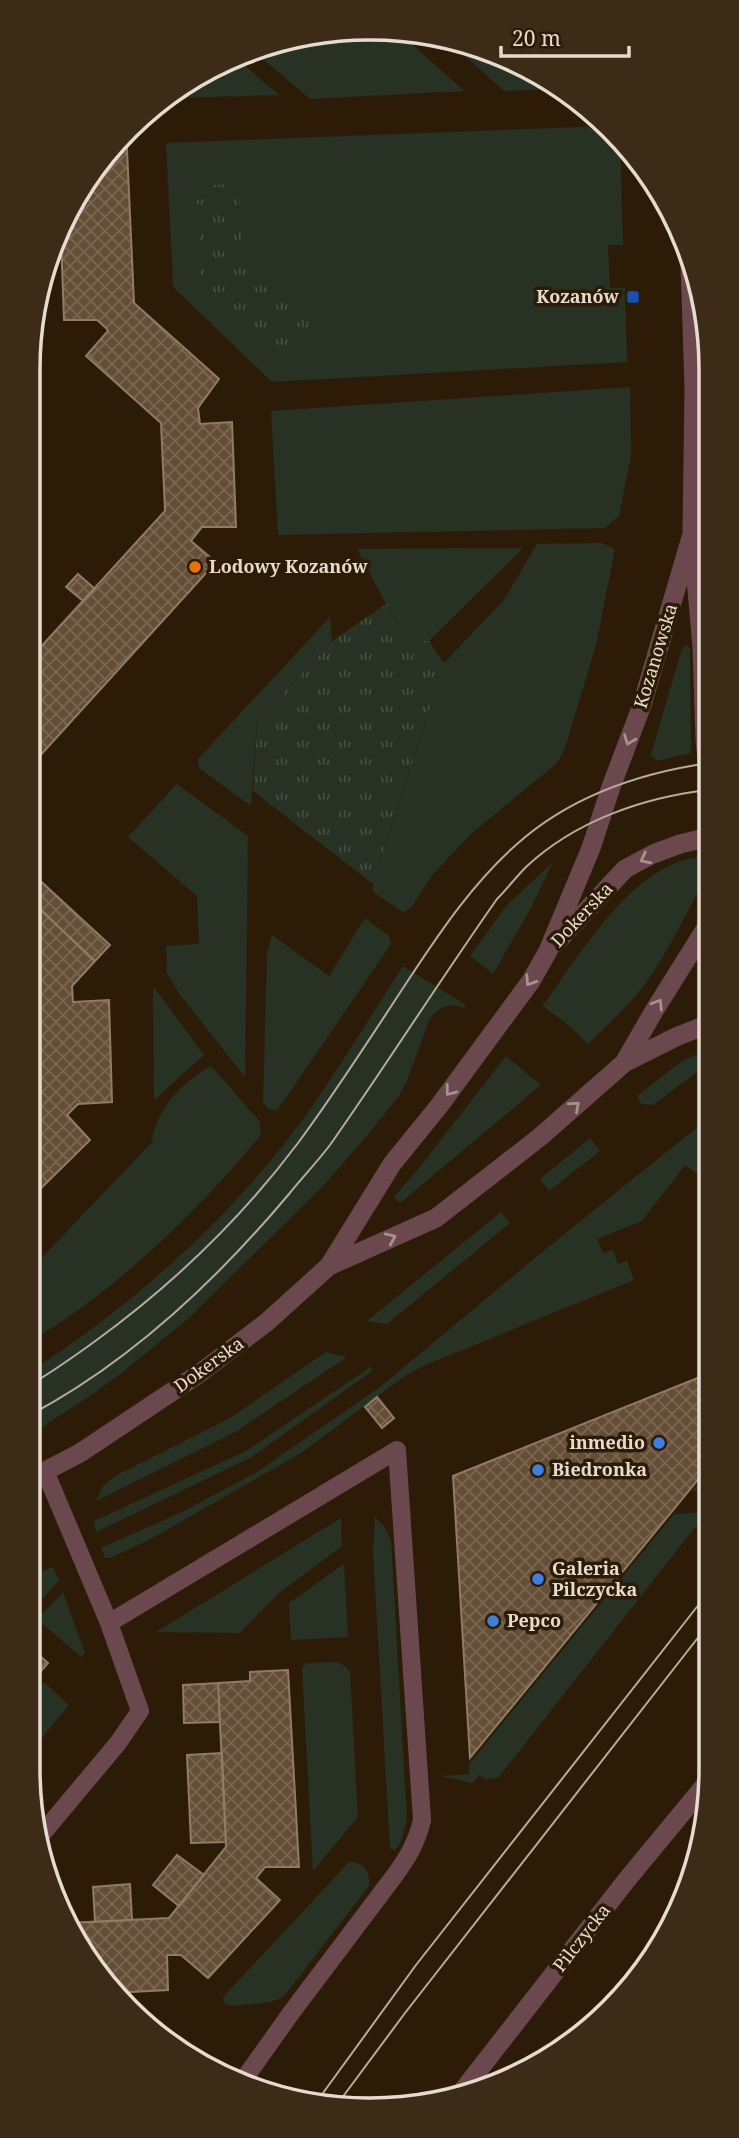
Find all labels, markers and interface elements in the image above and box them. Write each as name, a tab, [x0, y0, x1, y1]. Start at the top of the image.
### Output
scale bar	[501, 14, 629, 58]
text: 20 m	[512, 24, 561, 52]
place label: Kozanów	[536, 284, 620, 308]
marker: Kozanów	[625, 289, 641, 305]
place label: Lodowy Kozanów	[209, 554, 368, 578]
marker: Lodowy Kozanów	[187, 559, 203, 575]
street label: Kozanowska	[628, 600, 682, 711]
one-way arrow	[623, 733, 637, 745]
one-way arrow	[640, 850, 652, 864]
street label: Dokerska	[545, 877, 618, 952]
one-way arrow	[526, 973, 539, 986]
one-way arrow	[650, 998, 663, 1011]
one-way arrow	[446, 1083, 458, 1096]
one-way arrow	[567, 1102, 580, 1114]
one-way arrow	[384, 1232, 396, 1246]
street label: Dokerska	[169, 1331, 248, 1398]
place label: inmedio	[570, 1430, 645, 1454]
marker: inmedio	[651, 1435, 667, 1451]
place label: Biedronka	[552, 1457, 647, 1481]
marker: Biedronka	[530, 1462, 546, 1478]
place label: Galeria Pilczycka	[552, 1556, 638, 1601]
marker: Galeria Pilczycka	[530, 1571, 546, 1587]
place label: Pepco	[507, 1608, 561, 1632]
marker: Pepco	[485, 1613, 501, 1629]
street label: Pilczycka	[547, 1898, 615, 1976]

